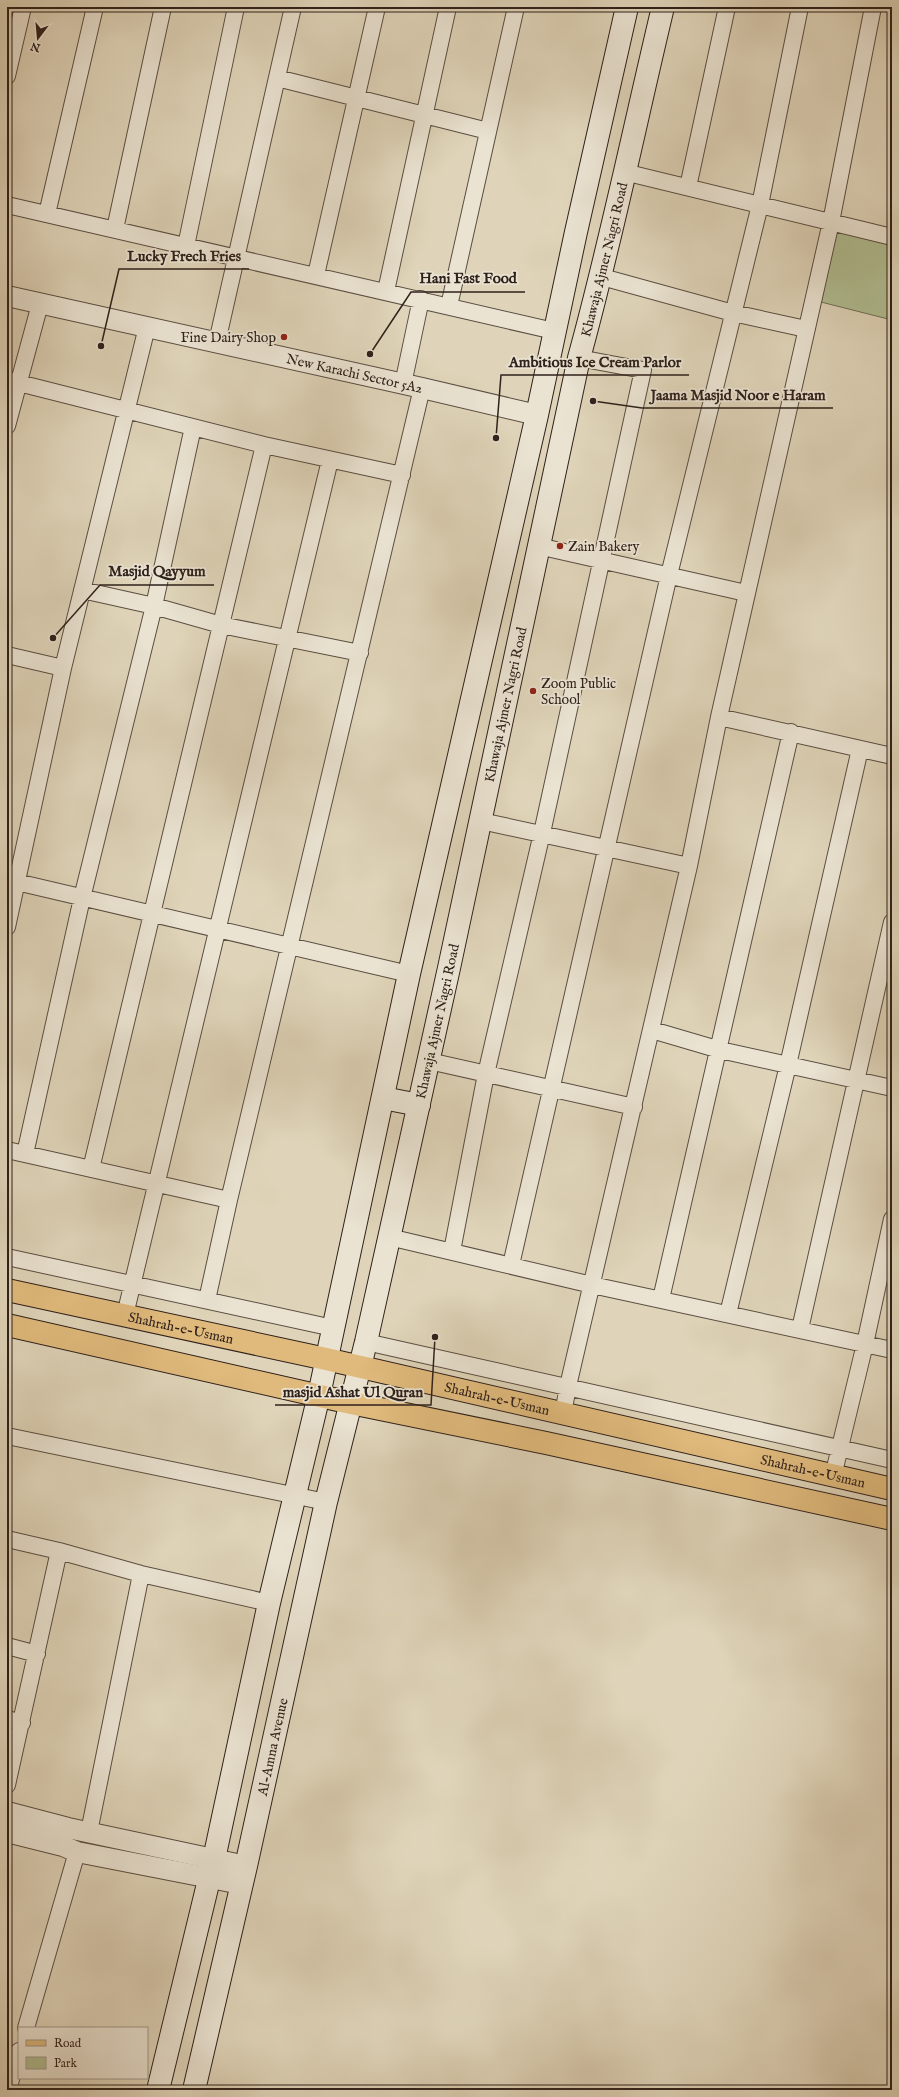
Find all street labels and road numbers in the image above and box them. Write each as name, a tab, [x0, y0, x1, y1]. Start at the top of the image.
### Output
street label: Khawaja Ajmer Nagri Road	[577, 180, 632, 339]
street label: New Karachi Sector 5A2	[284, 350, 425, 398]
street label: Khawaja Ajmer Nagri Road	[481, 625, 532, 784]
street label: Khawaja Ajmer Nagri Road	[412, 942, 464, 1101]
street label: Shahrah-e-Usman	[127, 1308, 236, 1349]
street label: Shahrah-e-Usman	[443, 1379, 552, 1420]
street label: Shahrah-e-Usman	[759, 1451, 867, 1493]
street label: Al-Amna Avenue	[253, 1696, 293, 1799]

